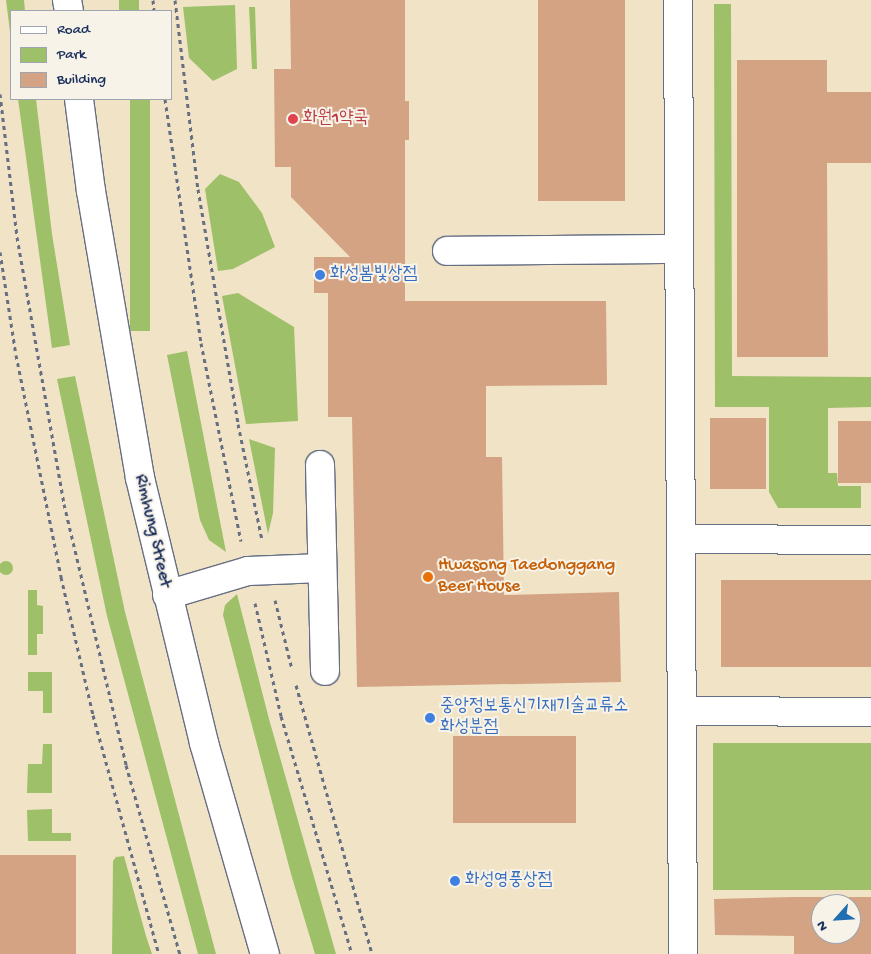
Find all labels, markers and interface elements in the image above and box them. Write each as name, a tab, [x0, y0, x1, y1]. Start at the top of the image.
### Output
legend	[10, 10, 172, 100]
text: Road	[57, 21, 90, 39]
text: Park	[57, 46, 86, 64]
text: Building	[57, 71, 106, 89]
place label: 화원1약국	[303, 108, 368, 130]
marker: 화원1약국	[287, 113, 299, 125]
place label: 화성봄빛상점	[330, 264, 417, 286]
marker: 화성봄빛상점	[314, 269, 326, 281]
street label: Rimhung Street	[129, 472, 175, 590]
place label: Hwasong Taedonggang Beer House	[438, 556, 615, 598]
marker: Hwasong Taedonggang Beer House	[422, 571, 434, 583]
place label: 중앙정보통신기재기술교류소 화성분점	[440, 697, 628, 740]
marker: 중앙정보통신기재기술교류소 화성분점	[424, 712, 436, 724]
place label: 화성영풍상점	[465, 870, 552, 892]
marker: 화성영풍상점	[449, 875, 461, 887]
north arrow	[811, 894, 861, 944]
text: N	[813, 918, 833, 933]

